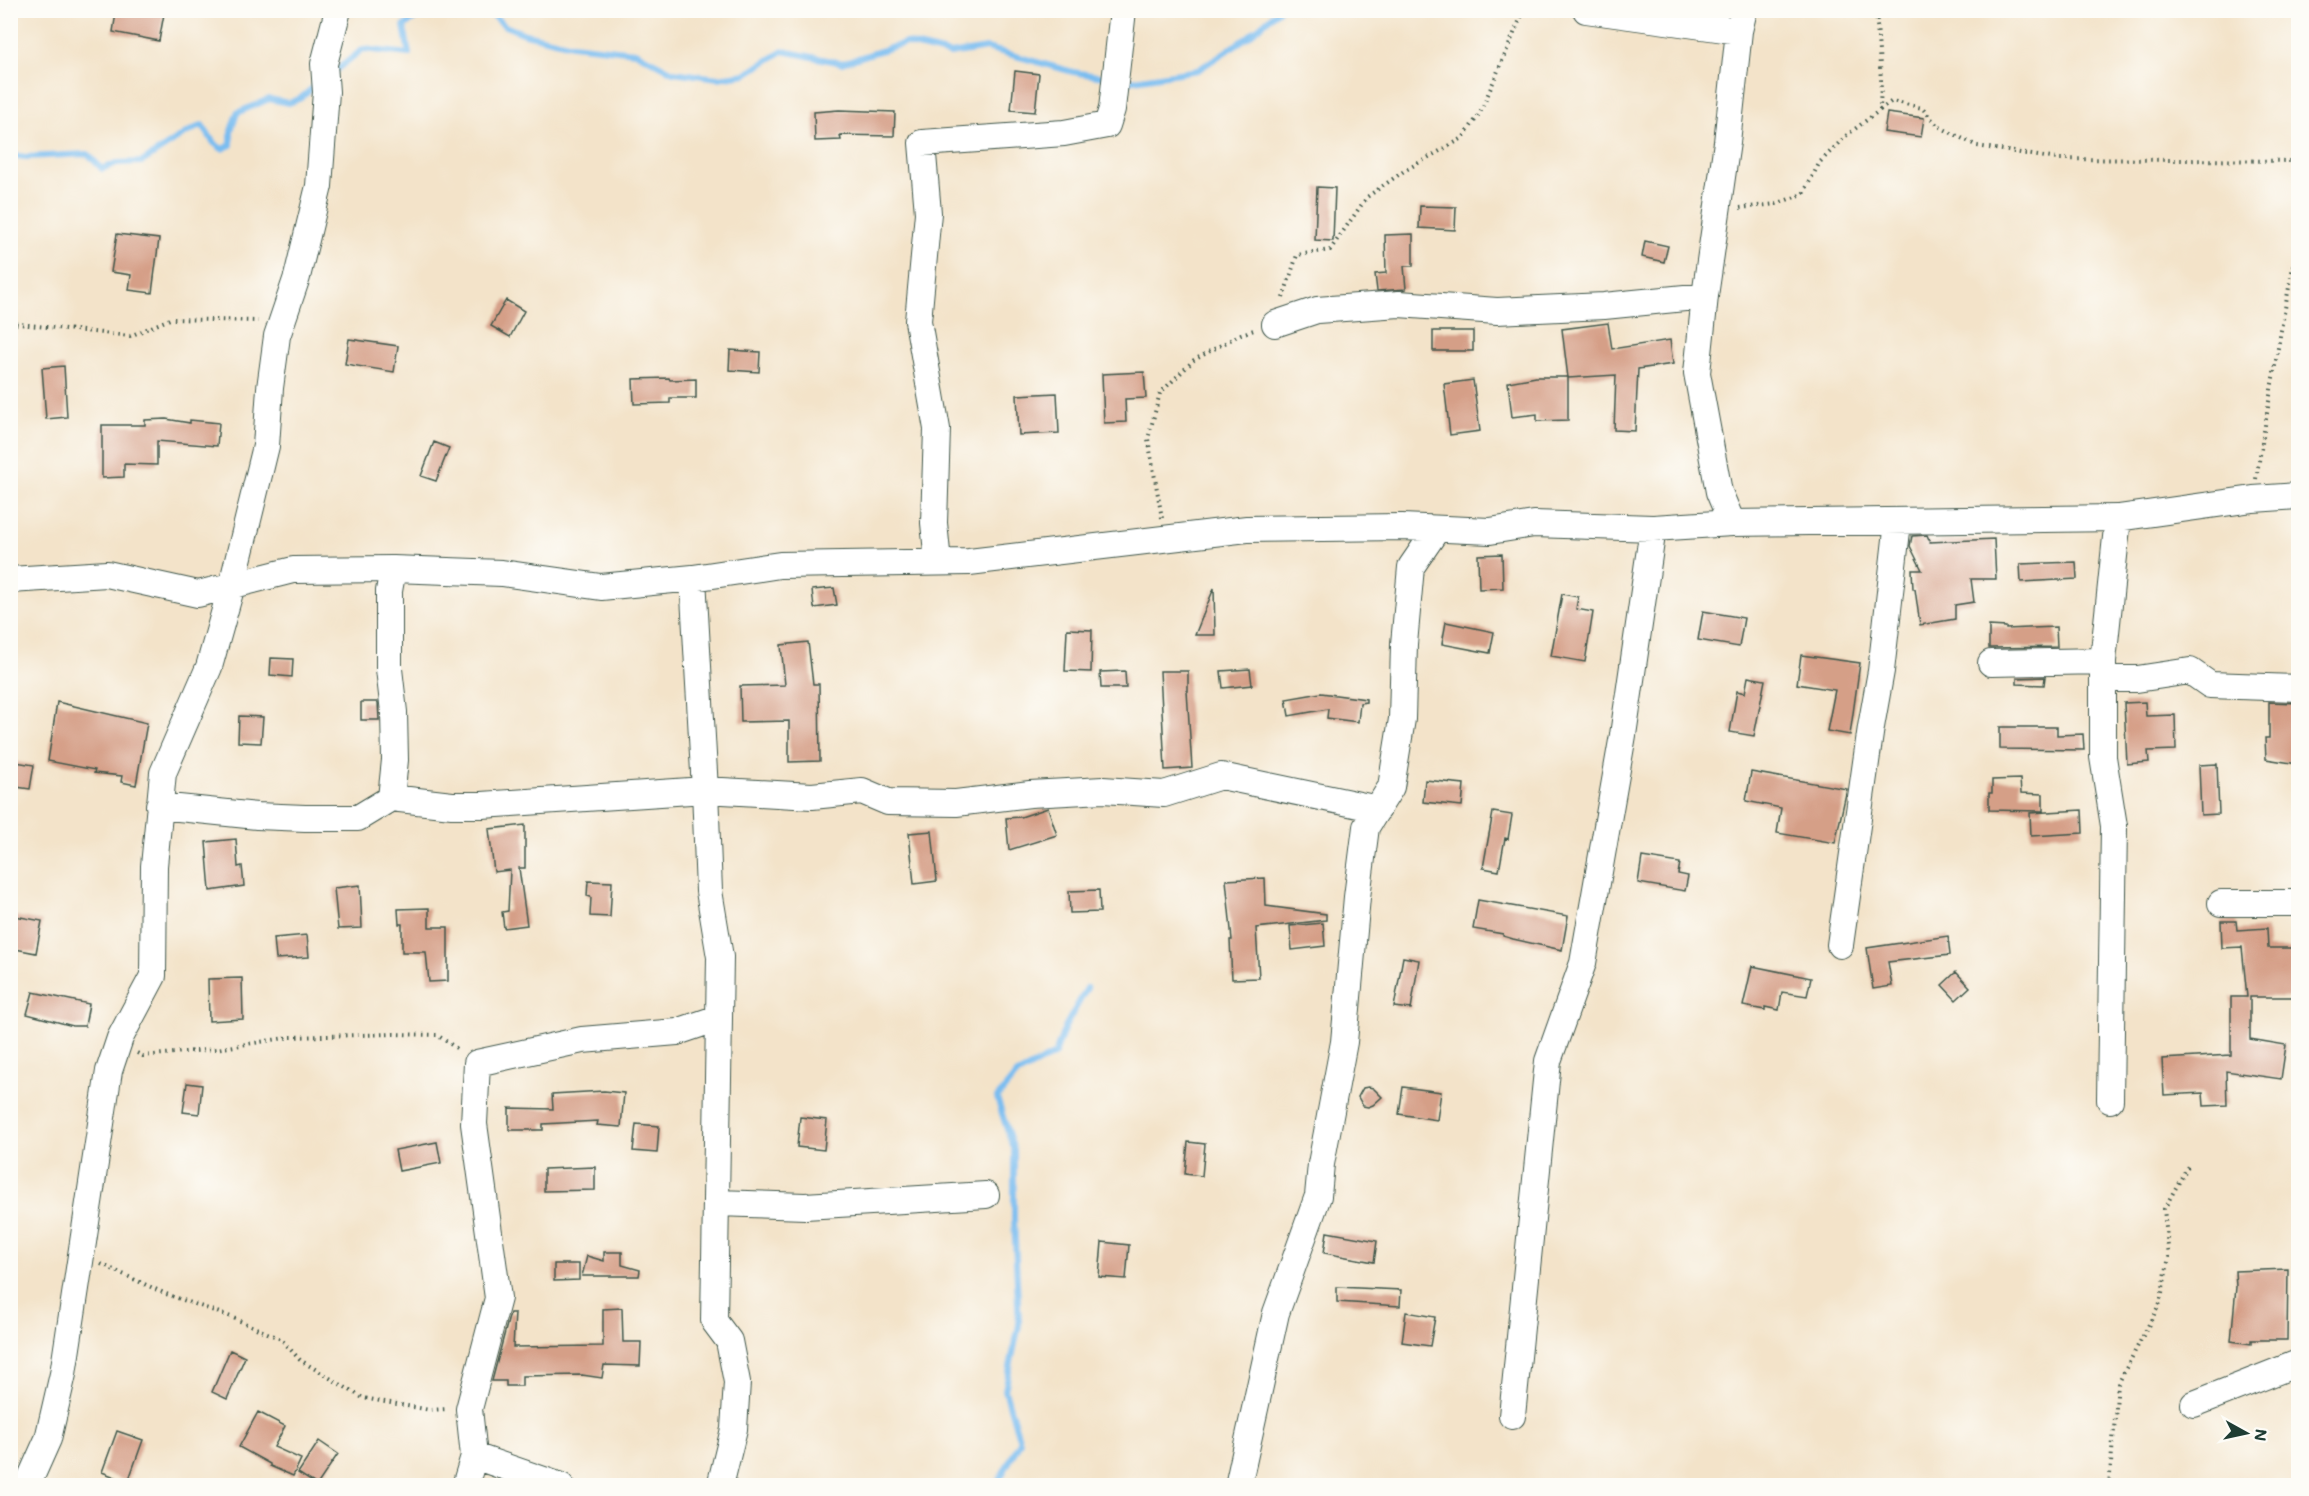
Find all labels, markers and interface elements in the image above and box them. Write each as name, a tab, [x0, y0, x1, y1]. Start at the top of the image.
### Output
north arrow	[2216, 1403, 2276, 1463]
text: N	[2250, 1428, 2273, 1443]

